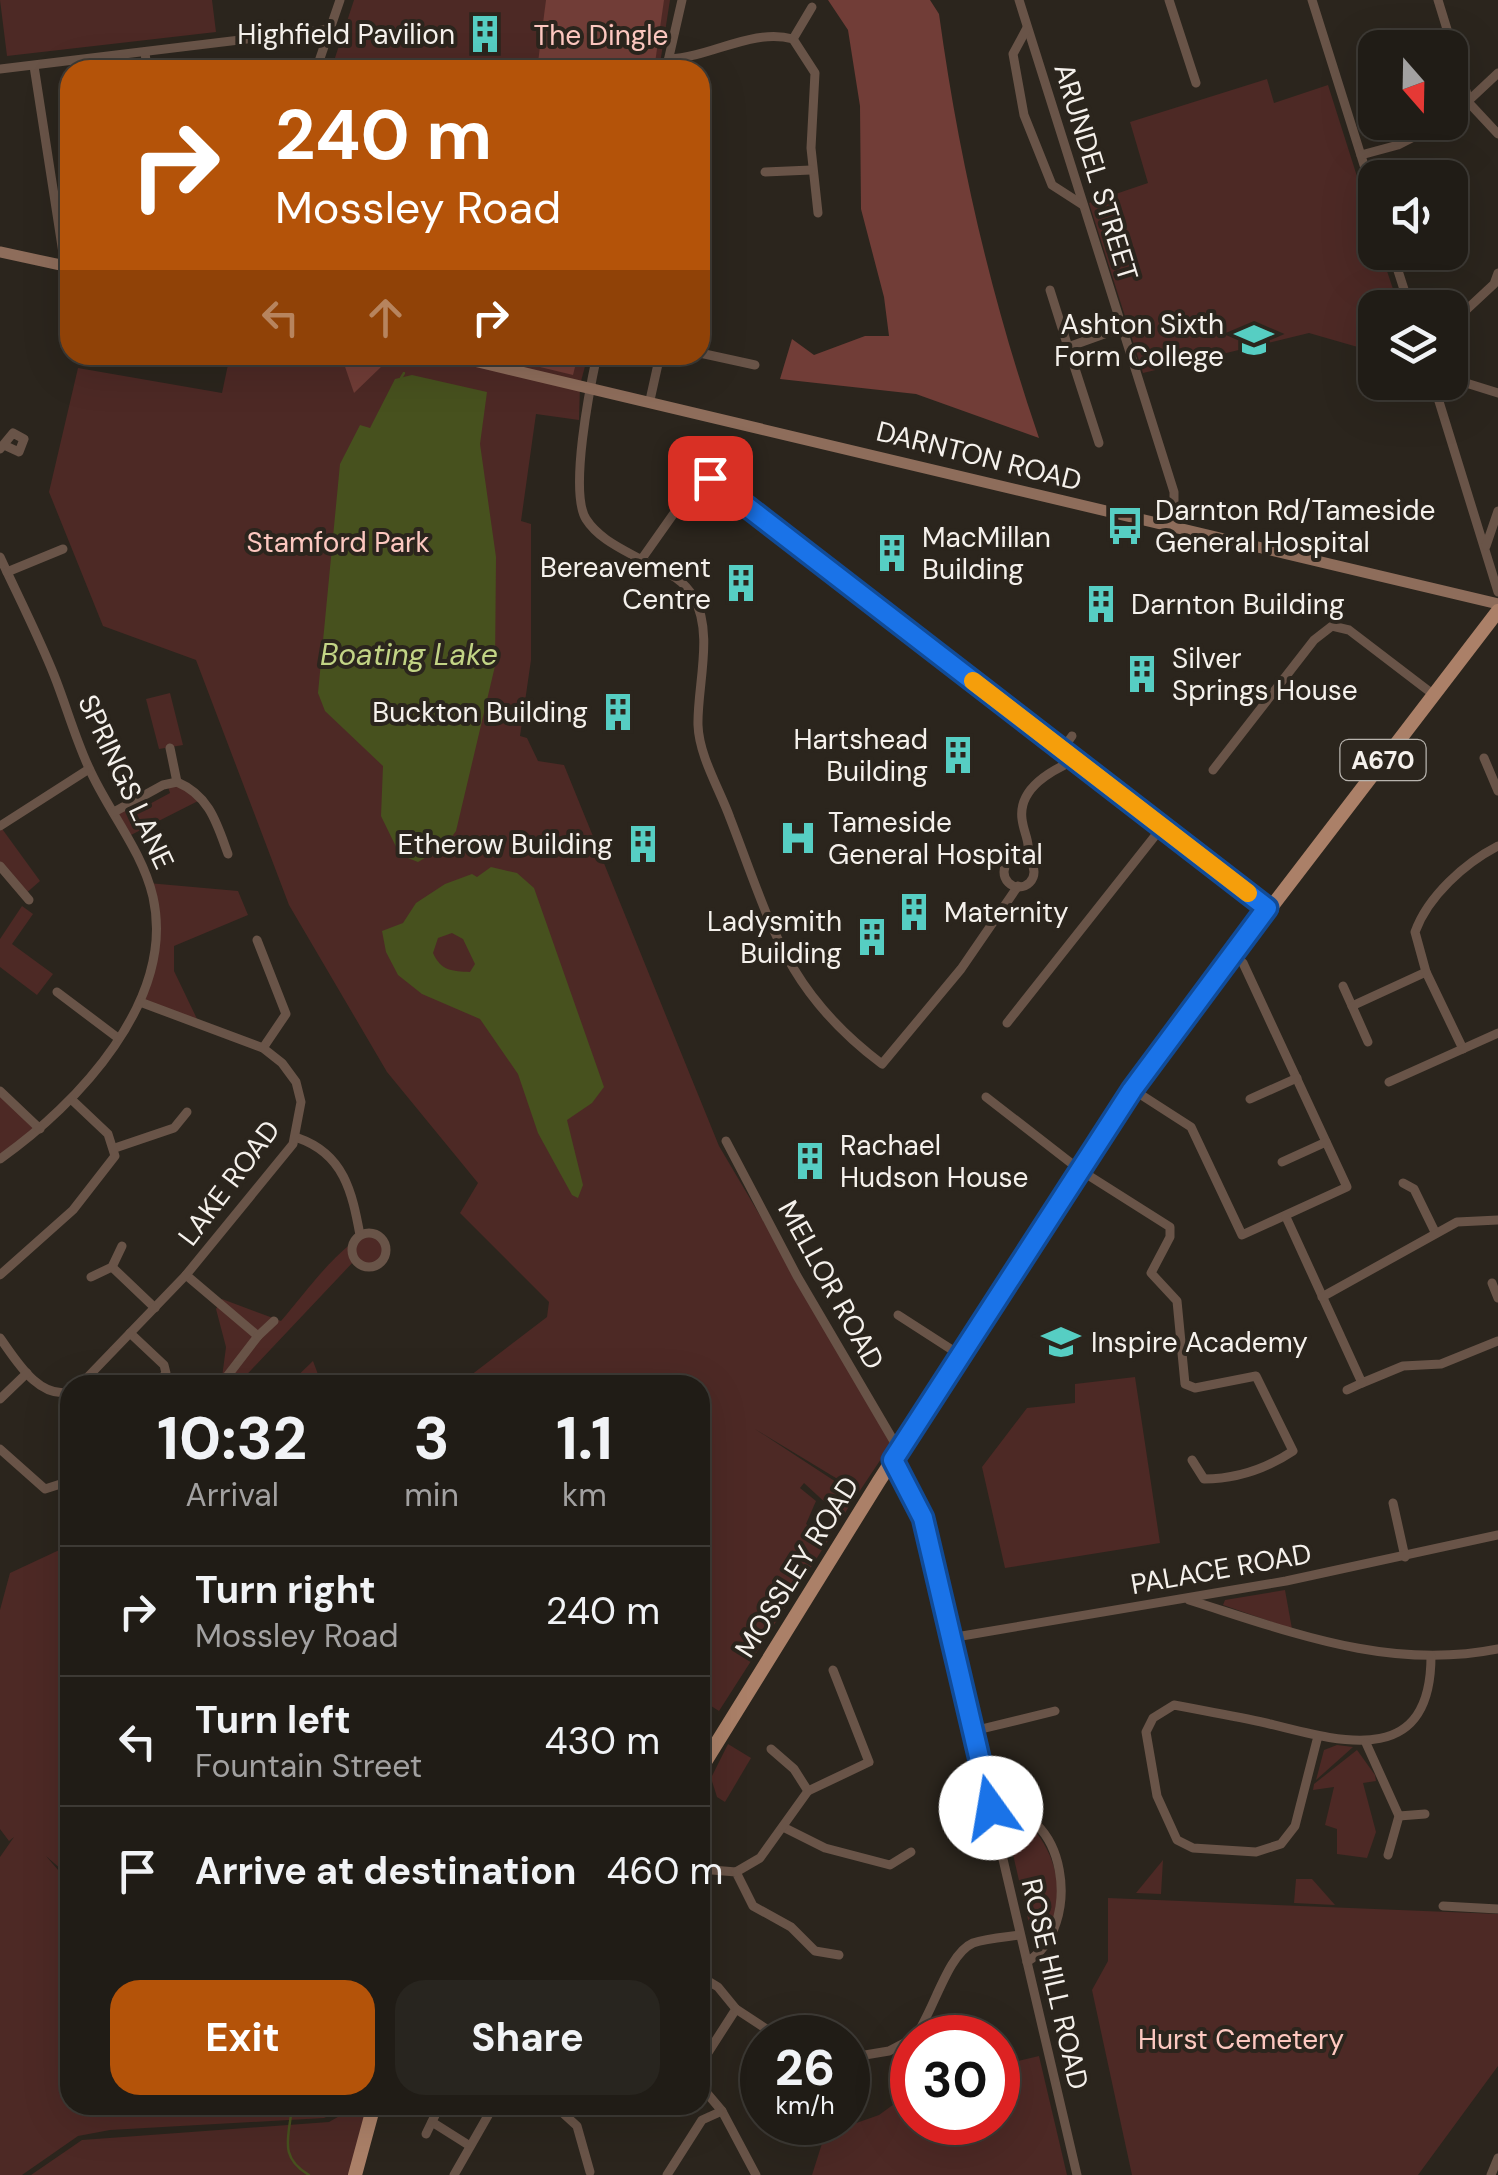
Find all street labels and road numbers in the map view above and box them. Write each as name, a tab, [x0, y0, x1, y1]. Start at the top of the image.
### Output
street label: ARUNDEL STREET	[1045, 59, 1147, 285]
street label: DARNTON ROAD	[872, 413, 1086, 499]
street label: SPRINGS LANE	[69, 689, 183, 875]
road number: A670	[1340, 740, 1426, 780]
street label: LAKE ROAD	[170, 1113, 288, 1253]
street label: MELLOR ROAD	[769, 1194, 893, 1376]
street label: MOSSLEY ROAD	[727, 1470, 867, 1664]
street label: PALACE ROAD	[1128, 1535, 1314, 1603]
street label: ROSE HILL ROAD	[1013, 1875, 1097, 2093]

